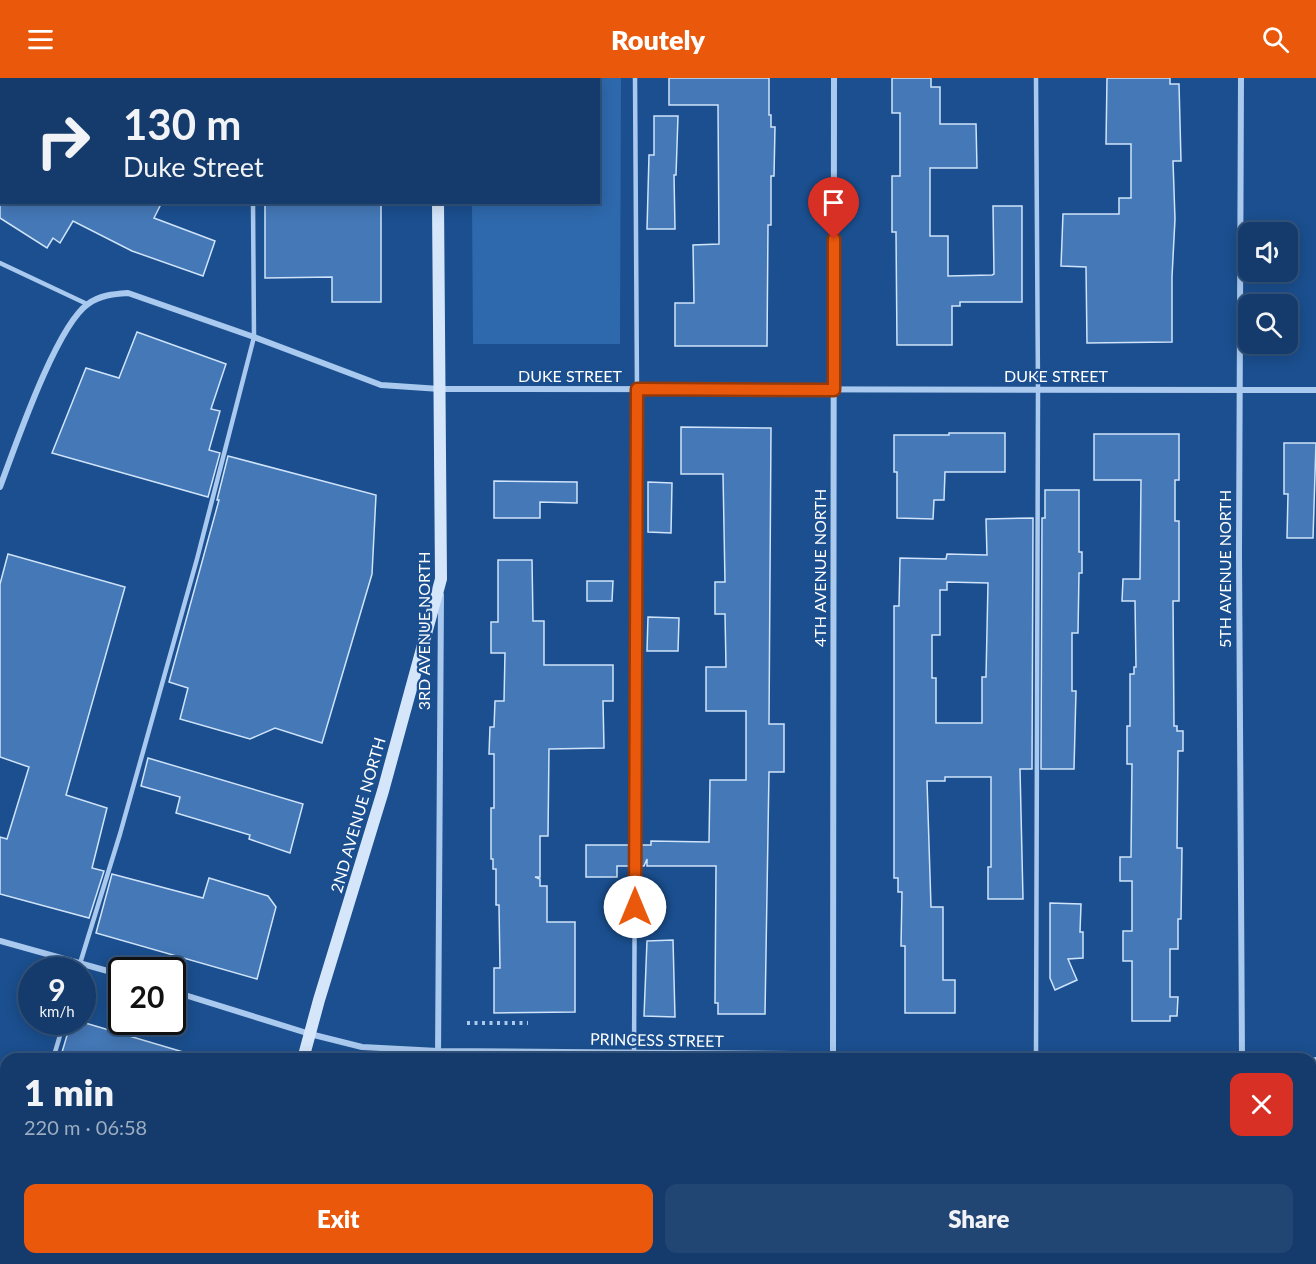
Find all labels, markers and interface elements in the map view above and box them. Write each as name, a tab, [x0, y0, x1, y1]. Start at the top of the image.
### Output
icon: menu	[24, 23, 57, 56]
text: Routely	[611, 23, 705, 56]
icon: search	[1259, 23, 1292, 56]
text: 130 m	[123, 99, 241, 149]
icon: right	[24, 102, 102, 180]
text: Duke Street	[123, 150, 264, 183]
pin	[808, 177, 859, 239]
icon: arrive	[817, 186, 850, 219]
map controls	[1238, 222, 1298, 354]
button: sound	[1238, 222, 1298, 282]
button: search	[1238, 294, 1298, 354]
street label: DUKE STREET	[518, 366, 623, 385]
street label: DUKE STREET	[1004, 366, 1109, 385]
street label: 4TH AVENUE NORTH	[810, 489, 829, 647]
street label: 5TH AVENUE NORTH	[1215, 490, 1234, 648]
street label: 3RD AVENUE NORTH	[414, 552, 433, 710]
street label: 2ND AVENUE NORTH	[326, 735, 389, 895]
position arrow	[603, 875, 667, 939]
speed limit sign: 20	[108, 957, 186, 1035]
text: 9	[48, 971, 66, 1007]
text: km/h	[39, 1002, 75, 1020]
street label: PRINCESS STREET	[590, 1029, 725, 1050]
text: 1 min	[24, 1070, 114, 1114]
button: close	[1230, 1073, 1293, 1136]
text: 220 m · 06:58	[24, 1115, 147, 1139]
button: Exit	[24, 1184, 653, 1253]
button: Share	[665, 1184, 1293, 1253]

